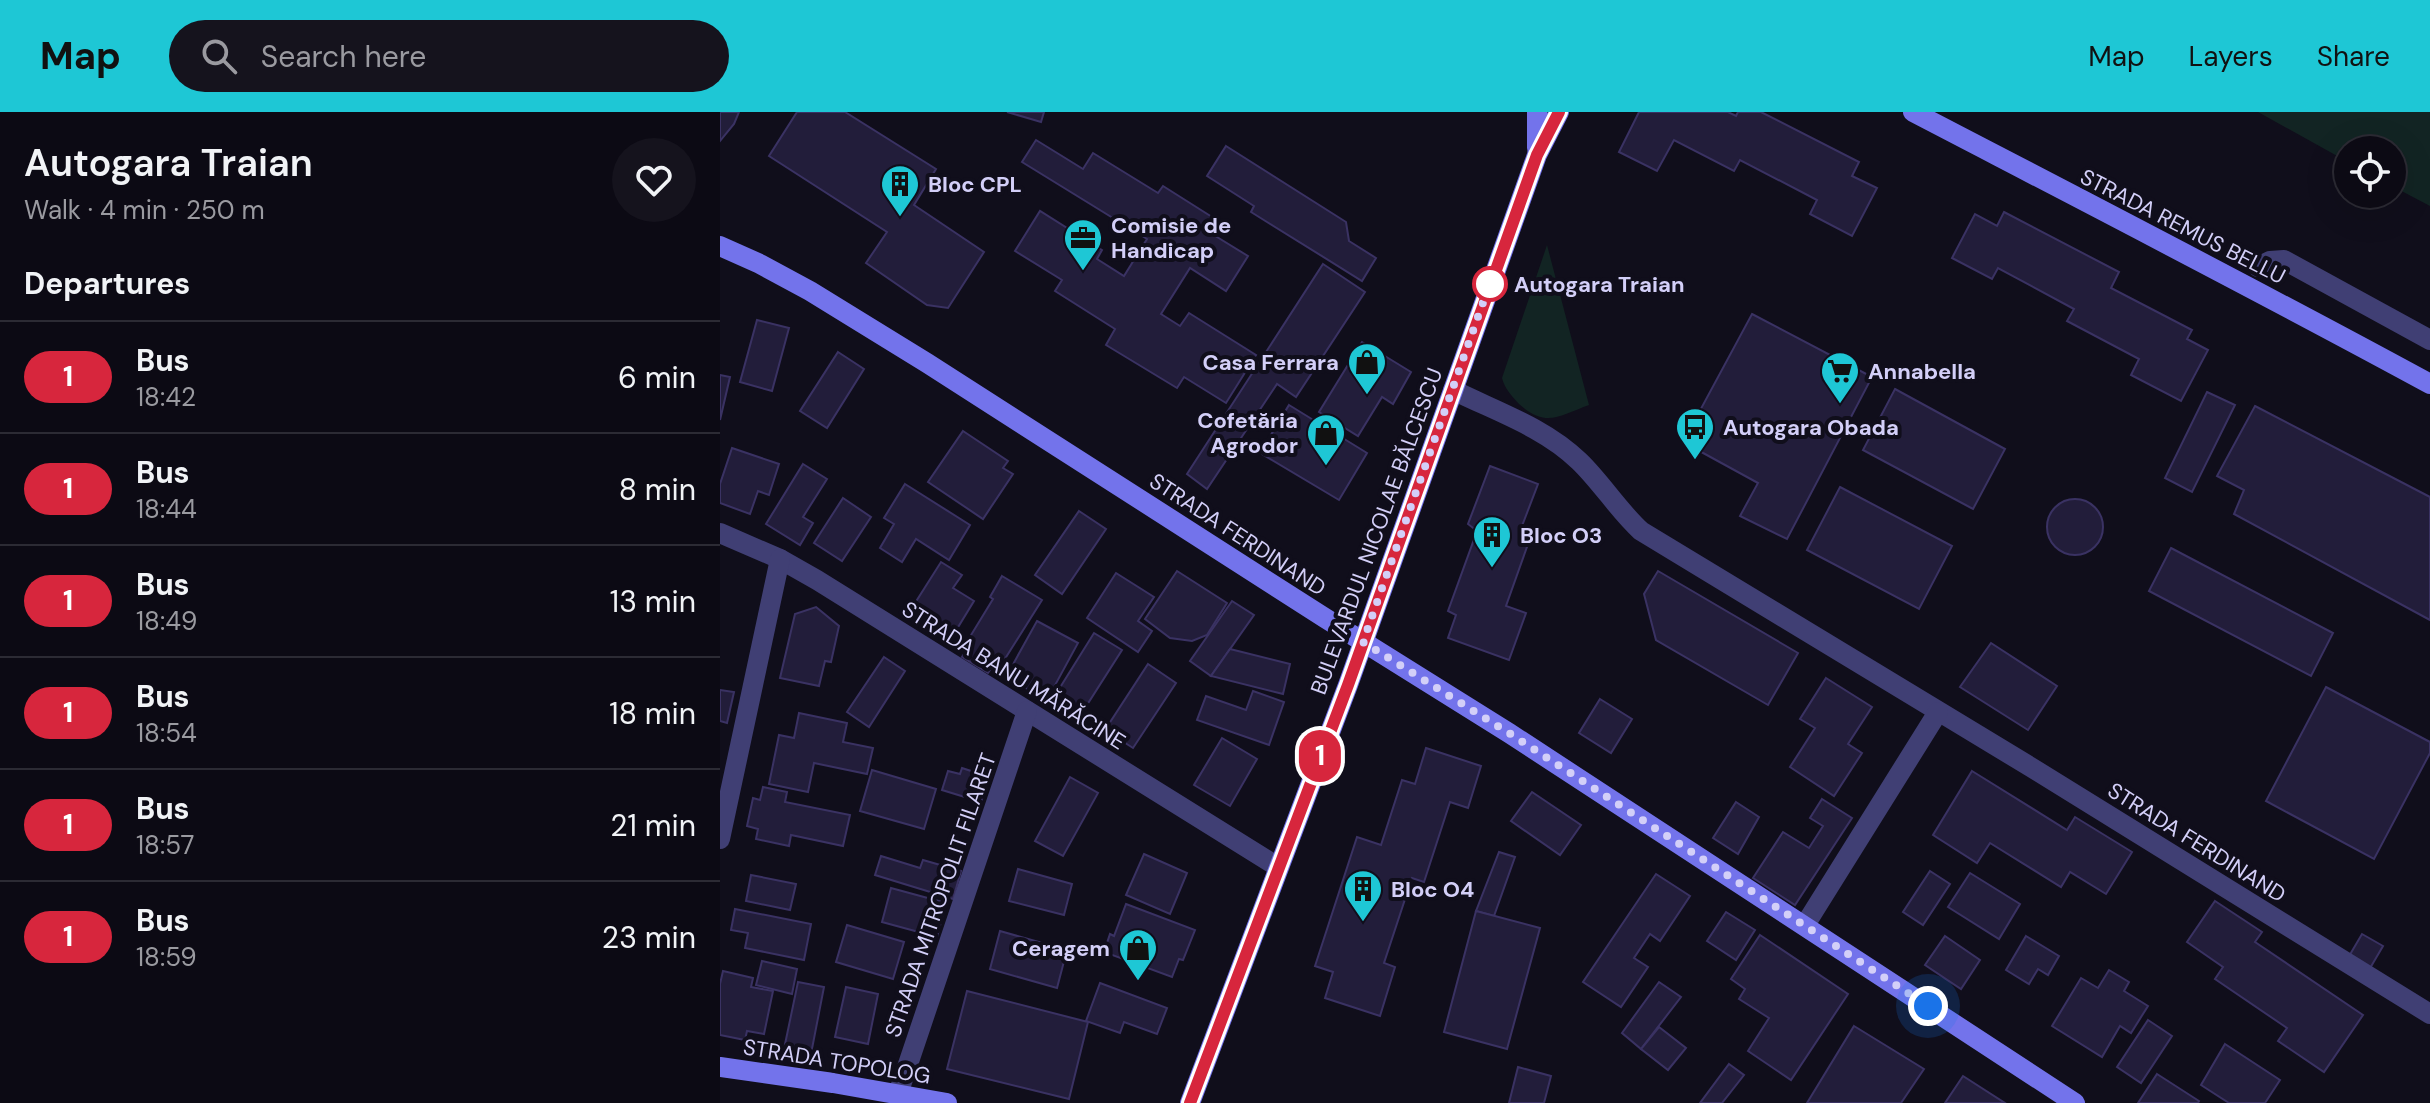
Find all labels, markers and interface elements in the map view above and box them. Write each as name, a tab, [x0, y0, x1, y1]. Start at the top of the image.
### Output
search box	[169, 20, 729, 92]
text: Map	[40, 31, 121, 81]
icon: search	[197, 34, 241, 78]
text: Search here	[261, 37, 426, 76]
text: Map	[2088, 38, 2145, 75]
text: Layers	[2189, 38, 2273, 75]
text: Share	[2317, 38, 2390, 75]
map controls	[2334, 136, 2406, 208]
button: locate	[2334, 136, 2406, 208]
text: Autogara Traian	[24, 138, 313, 188]
button: heart	[612, 138, 696, 222]
street label: STRADA REMUS BELLU	[2075, 162, 2290, 291]
building icon: Bloc CPL	[879, 163, 921, 218]
place label: Bloc CPL	[928, 170, 1022, 199]
text: Walk · 4 min · 250 m	[24, 193, 265, 227]
place label: Comisie de Handicap	[1111, 211, 1231, 265]
office icon: Comisie de Handicap	[1062, 217, 1104, 272]
text: Departures	[24, 264, 190, 303]
marker: Autogara Traian	[1473, 267, 1507, 301]
place label: Autogara Traian	[1514, 270, 1684, 299]
text: Bus	[136, 341, 190, 380]
shop icon: Casa Ferrara	[1346, 341, 1388, 396]
place label: Casa Ferrara	[1202, 348, 1339, 377]
supermarket icon: Annabella	[1819, 350, 1861, 405]
place label: Annabella	[1868, 357, 1976, 386]
text: 1	[63, 358, 73, 395]
text: 6 min	[618, 358, 696, 397]
street label: BULEVARDUL NICOLAE BĂLCESCU	[1304, 364, 1449, 698]
text: 18:42	[136, 380, 196, 414]
place label: Cofetăria Agrodor	[1197, 406, 1298, 460]
bus stop icon: Autogara Obada	[1674, 406, 1716, 461]
shop icon: Cofetăria Agrodor	[1305, 412, 1347, 467]
place label: Autogara Obada	[1723, 413, 1899, 442]
text: Bus	[136, 453, 190, 492]
street label: STRADA FERDINAND	[1144, 467, 1331, 602]
text: 1	[63, 470, 73, 507]
text: 8 min	[619, 470, 696, 509]
text: 18:44	[136, 492, 197, 526]
building icon: Bloc O3	[1471, 514, 1513, 569]
place label: Bloc O3	[1520, 521, 1602, 550]
text: Bus	[136, 565, 190, 604]
text: 1	[63, 582, 73, 619]
text: 13 min	[610, 582, 696, 621]
street label: STRADA BANU MĂRĂCINE	[896, 595, 1131, 756]
text: 18:49	[136, 604, 197, 638]
text: Bus	[136, 677, 190, 716]
text: 1	[63, 694, 73, 731]
text: 18 min	[609, 694, 696, 733]
text: 18:54	[136, 716, 197, 750]
line badge: 1	[1294, 730, 1346, 782]
text: 1	[1315, 737, 1325, 774]
street label: STRADA MITROPOLIT FILARET	[878, 749, 1003, 1041]
street label: STRADA FERDINAND	[2102, 776, 2291, 909]
text: Bus	[136, 789, 190, 828]
text: 1	[63, 806, 73, 843]
text: 21 min	[610, 806, 696, 845]
text: 18:57	[136, 828, 194, 862]
building icon: Bloc O4	[1342, 868, 1384, 923]
place label: Bloc O4	[1391, 875, 1474, 904]
text: Bus	[136, 901, 190, 940]
text: 1	[63, 918, 73, 955]
text: 23 min	[602, 918, 696, 957]
shop icon: Ceragem	[1117, 927, 1159, 982]
place label: Ceragem	[1012, 934, 1110, 963]
text: 18:59	[136, 940, 197, 974]
your location	[1908, 986, 1948, 1026]
street label: STRADA TOPOLOG	[741, 1032, 933, 1091]

